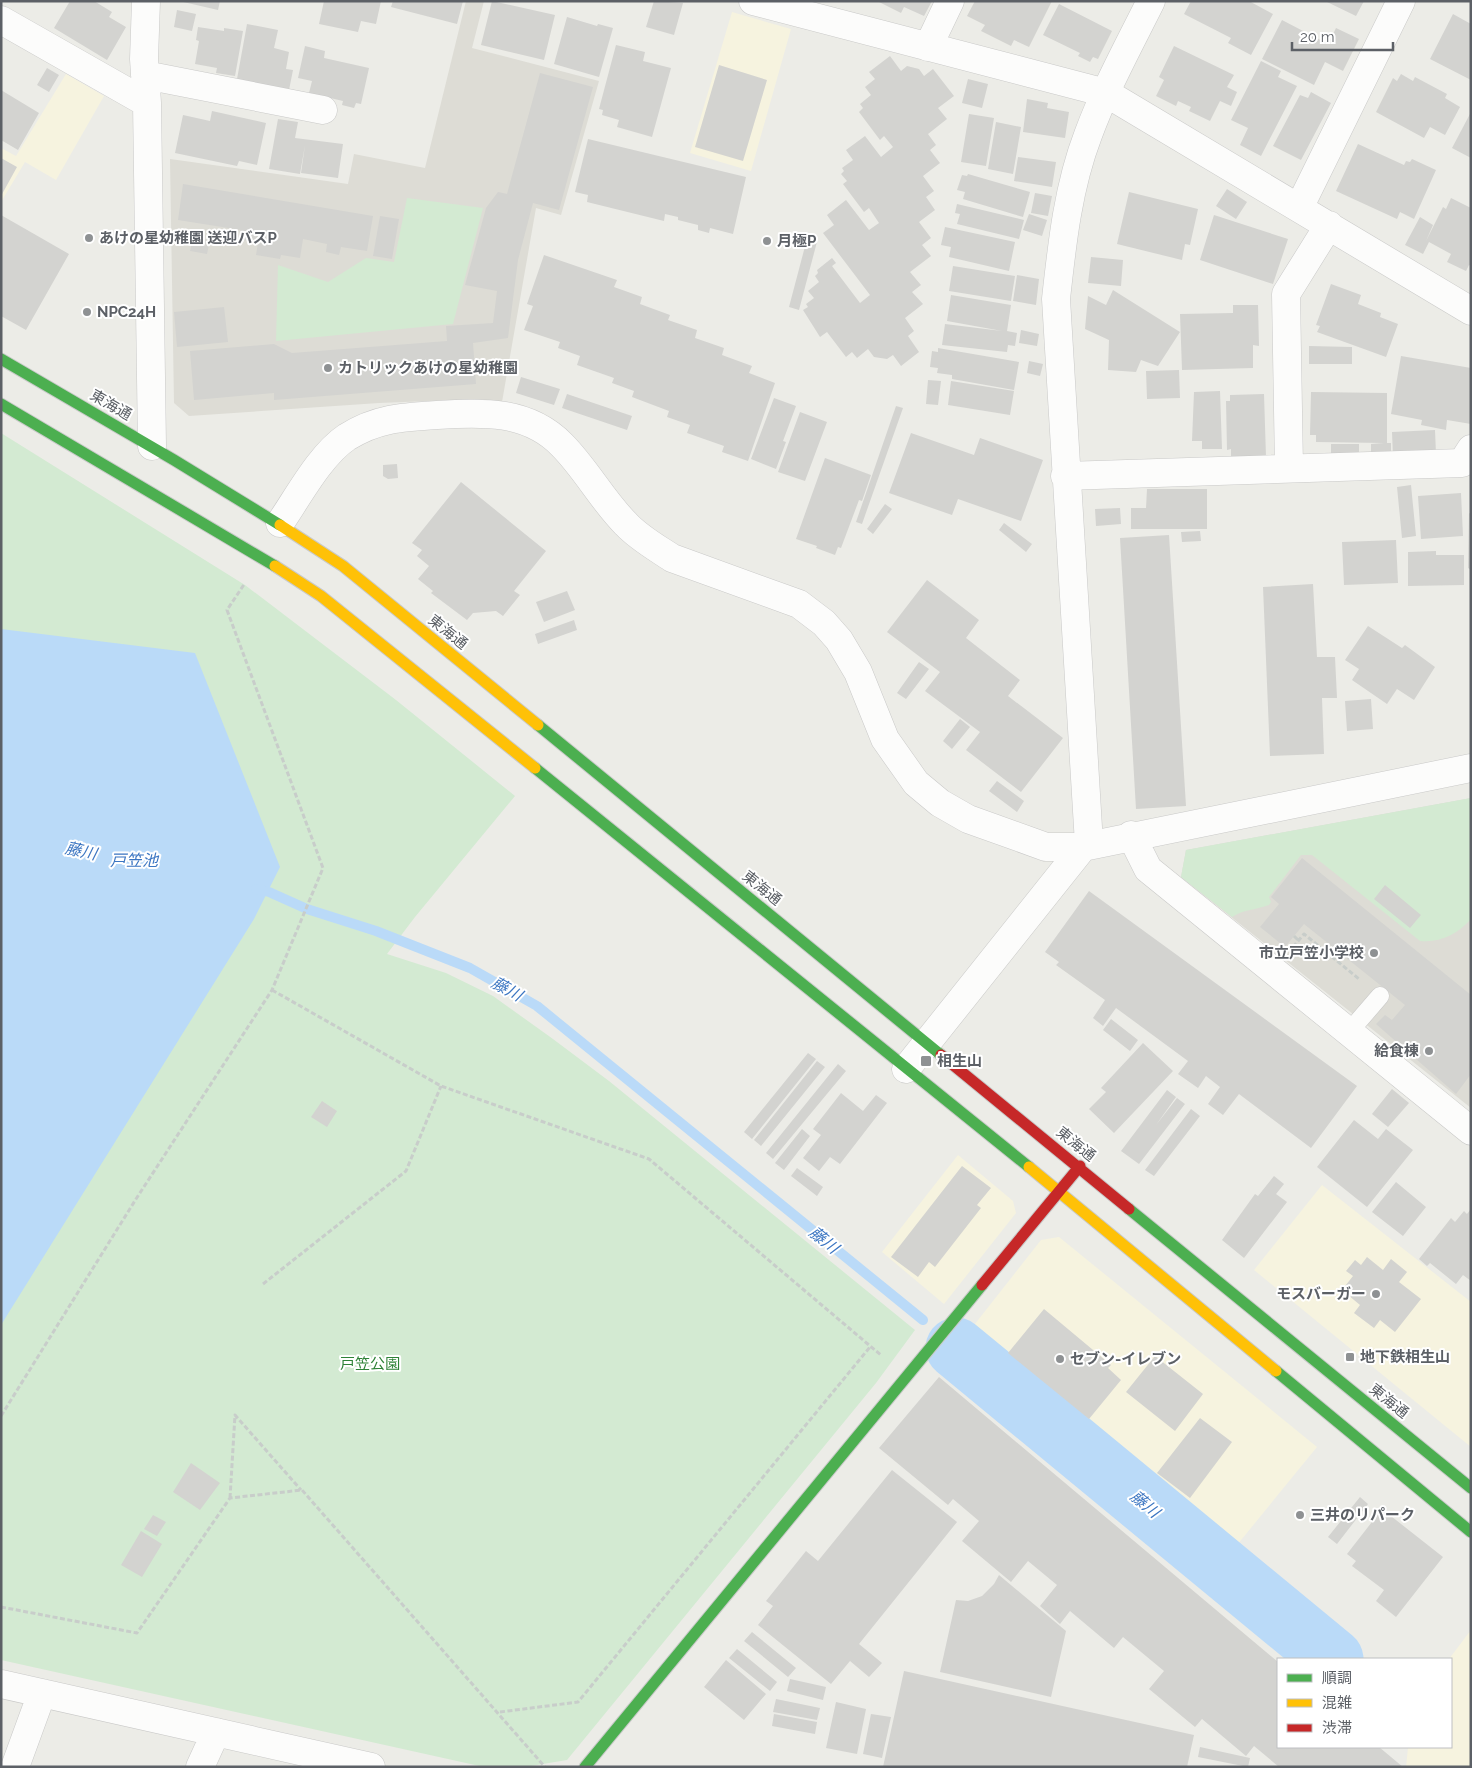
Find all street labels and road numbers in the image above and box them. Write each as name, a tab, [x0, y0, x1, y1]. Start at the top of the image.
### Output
street label: 東海通	[87, 386, 135, 424]
street label: 東海通	[425, 611, 471, 653]
street label: 東海通	[739, 867, 785, 909]
street label: 東海通	[1053, 1123, 1099, 1165]
street label: 東海通	[1366, 1380, 1412, 1422]

